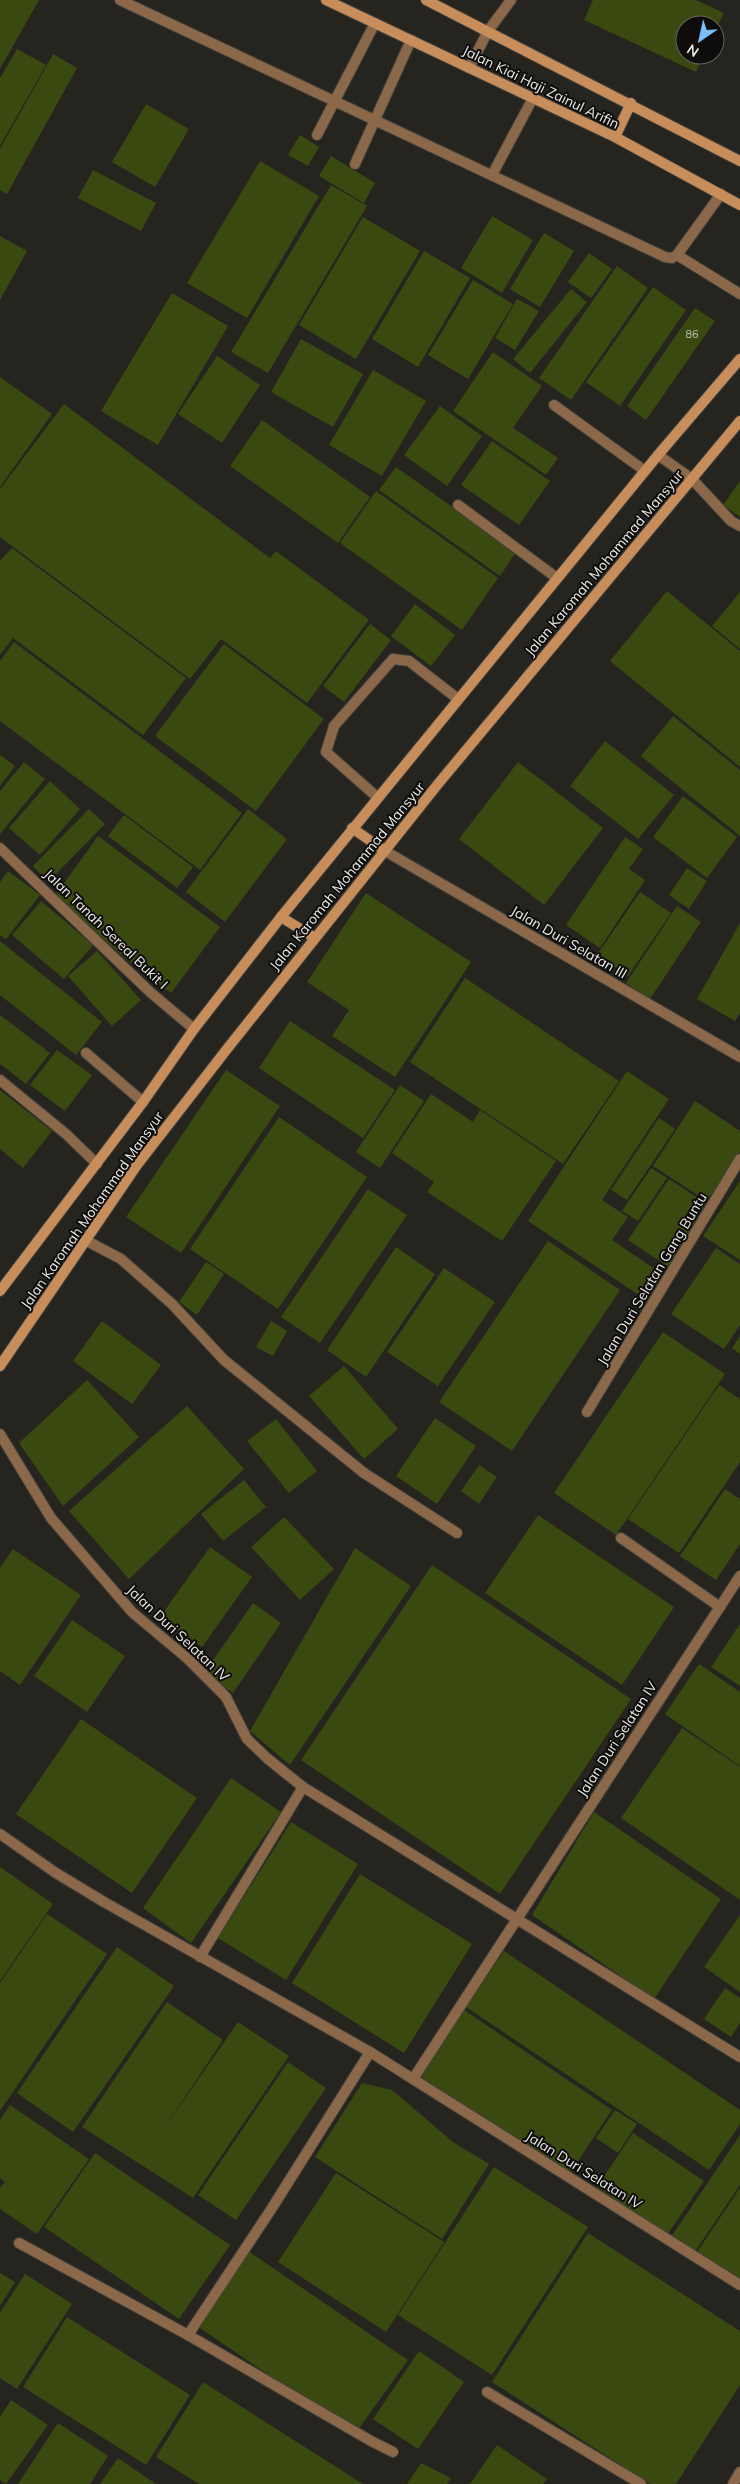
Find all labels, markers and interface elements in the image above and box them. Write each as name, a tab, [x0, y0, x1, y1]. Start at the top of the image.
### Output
north arrow	[675, 15, 725, 65]
text: N	[683, 40, 702, 61]
street label: Jalan Kiai Haji Zainul Arifin	[460, 41, 622, 133]
house number: 86	[685, 327, 699, 341]
street label: Jalan Karomah Mohammad Mansyur	[521, 466, 688, 660]
street label: Jalan Karomah Mohammad Mansyur	[265, 778, 429, 974]
street label: Jalan Tanah Sereal Bukit I	[40, 865, 172, 993]
street label: Jalan Duri Selatan III	[508, 901, 630, 983]
street label: Jalan Karomah Mohammad Mansyur	[17, 1107, 168, 1312]
street label: Jalan Duri Selatan Gang Buntu	[593, 1189, 711, 1369]
street label: Jalan Duri Selatan IV	[123, 1581, 233, 1685]
street label: Jalan Duri Selatan IV	[573, 1678, 661, 1800]
street label: Jalan Duri Selatan IV	[522, 2127, 646, 2213]

